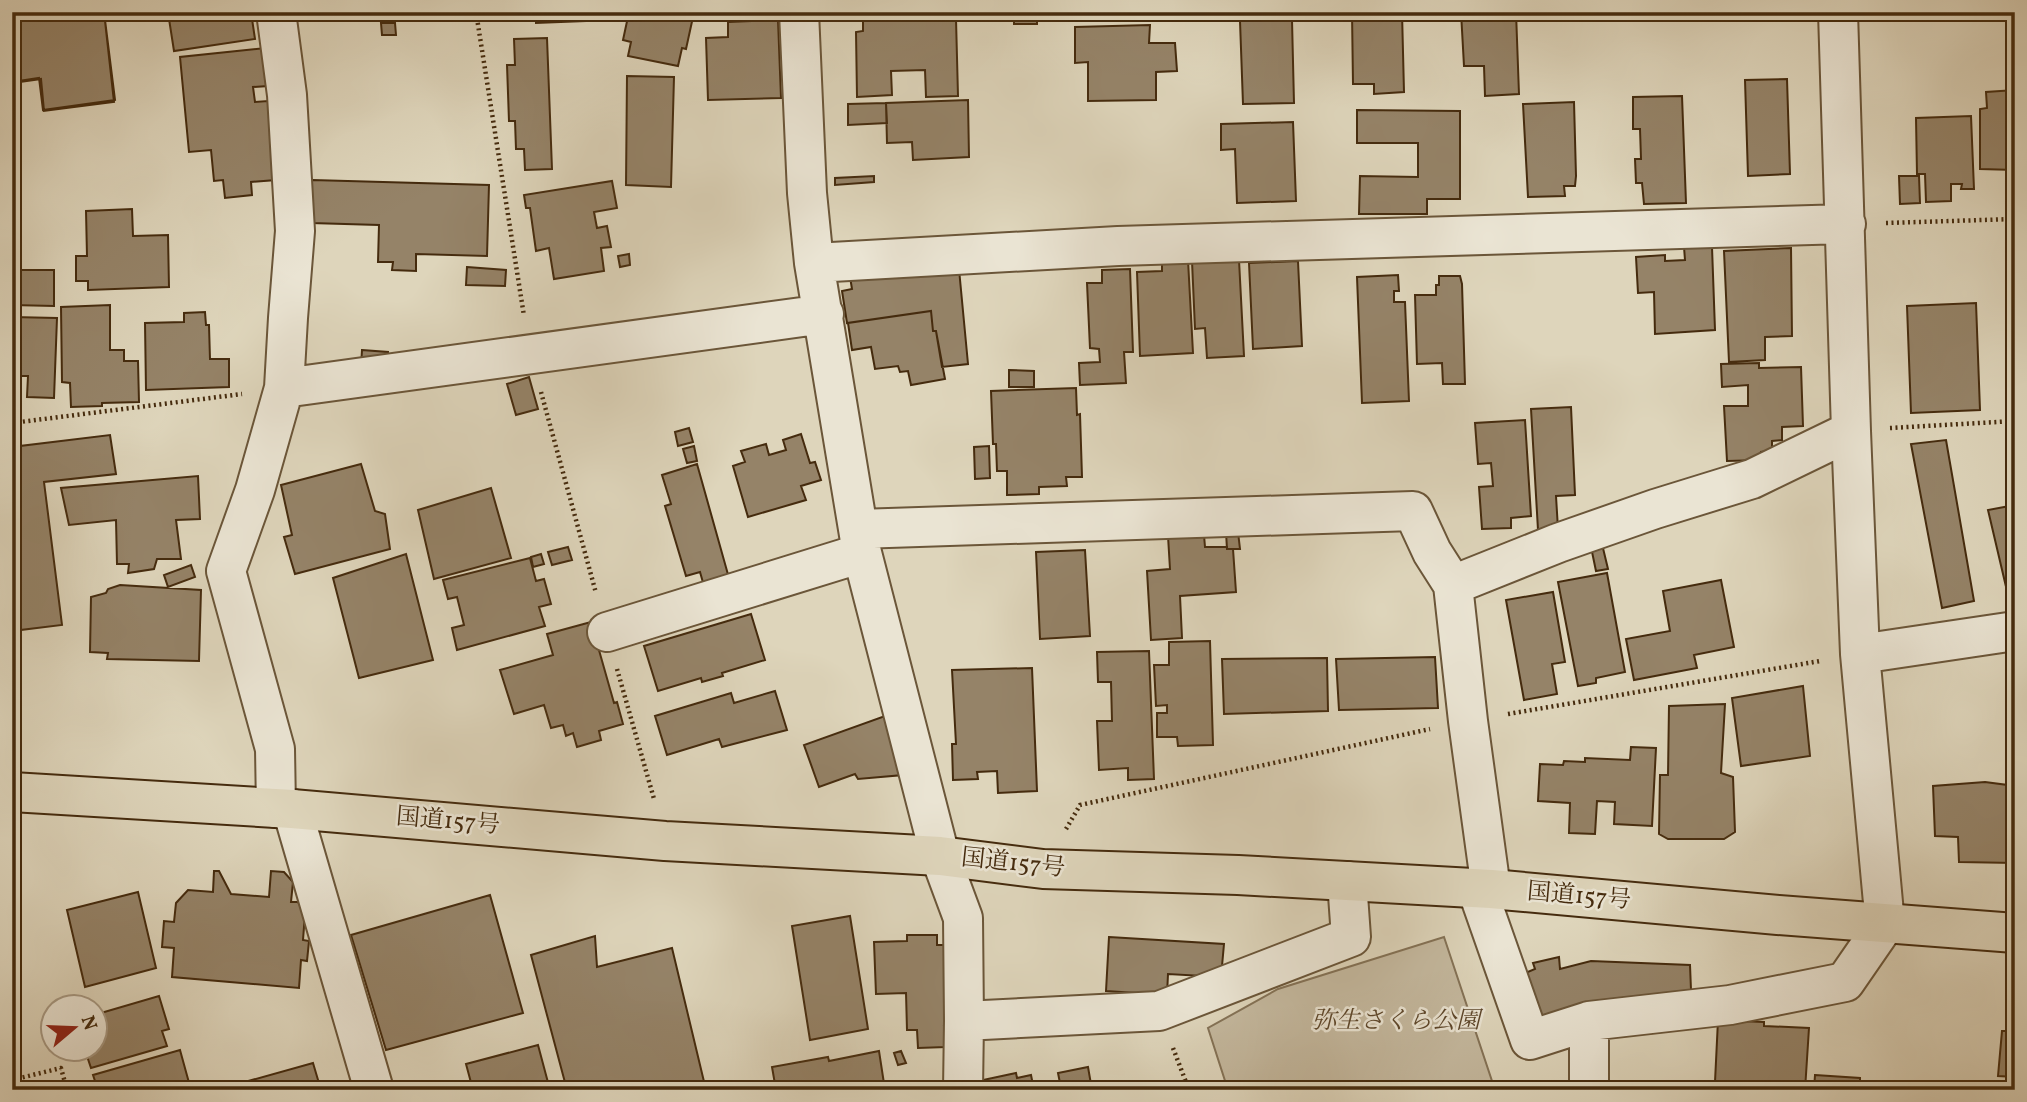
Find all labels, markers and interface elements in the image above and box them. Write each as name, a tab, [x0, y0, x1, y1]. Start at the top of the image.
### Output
street label: 国道157号	[394, 801, 502, 843]
street label: 国道157号	[959, 842, 1067, 886]
street label: 国道157号	[1525, 876, 1633, 918]
north arrow	[38, 993, 108, 1064]
park label: 弥生さくら公園	[1312, 1005, 1484, 1039]
text: N	[74, 1012, 103, 1034]

